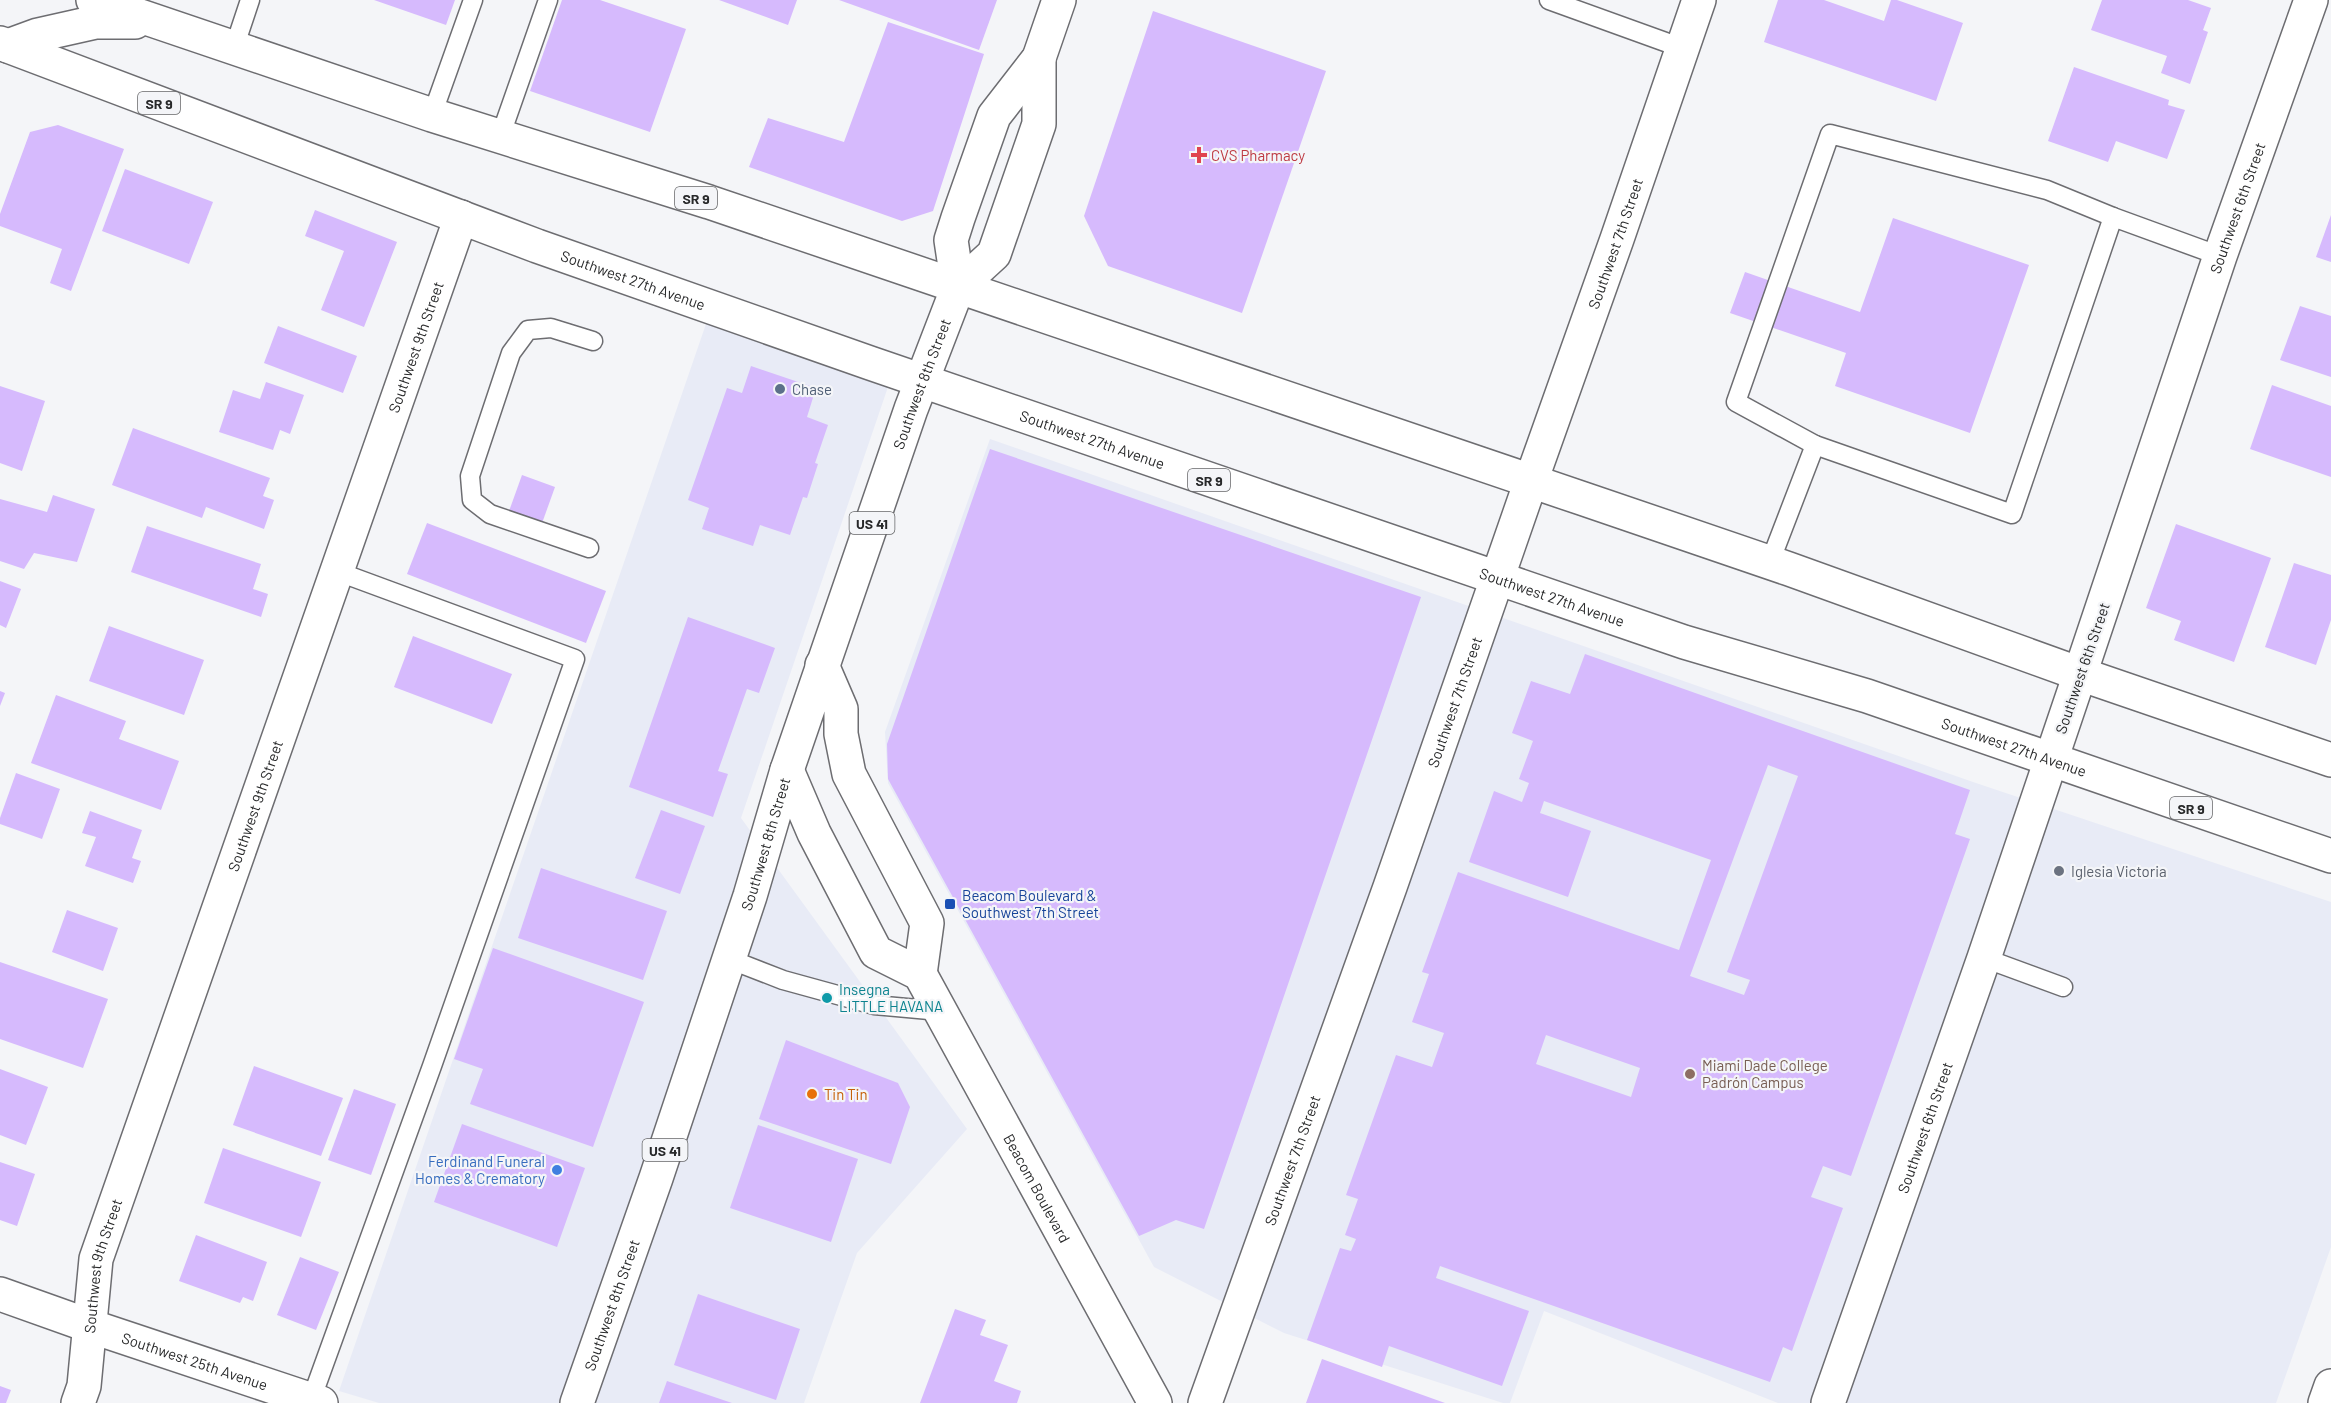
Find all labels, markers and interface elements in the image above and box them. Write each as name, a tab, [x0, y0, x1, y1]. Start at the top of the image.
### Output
road number: SR 9	[138, 92, 180, 114]
street label: Southwest 6th Street	[2206, 140, 2269, 276]
place label: CVS Pharmacy	[1211, 146, 1305, 164]
marker: CVS Pharmacy	[1192, 148, 1206, 162]
street label: Southwest 7th Street	[1584, 176, 1646, 311]
road number: SR 9	[675, 187, 717, 209]
street label: Southwest 27th Avenue	[558, 246, 708, 313]
street label: Southwest 9th Street	[384, 279, 447, 415]
street label: Southwest 8th Street	[889, 316, 954, 451]
place label: Chase	[792, 380, 832, 398]
marker: Chase	[773, 382, 787, 396]
street label: Southwest 27th Avenue	[1017, 406, 1167, 472]
road number: SR 9	[1188, 469, 1230, 491]
road number: US 41	[850, 512, 894, 534]
street label: Southwest 27th Avenue	[1477, 564, 1627, 630]
street label: Southwest 6th Street	[2051, 600, 2113, 736]
street label: Southwest 7th Street	[1423, 634, 1485, 770]
street label: Southwest 27th Avenue	[1939, 713, 2089, 780]
street label: Southwest 9th Street	[224, 738, 286, 874]
street label: Southwest 8th Street	[737, 775, 793, 913]
road number: SR 9	[2170, 797, 2212, 819]
place label: Iglesia Victoria	[2071, 862, 2167, 880]
marker: Iglesia Victoria	[2052, 864, 2066, 878]
place label: Beacom Boulevard & Southwest 7th Street	[962, 886, 1099, 921]
marker: Beacom Boulevard & Southwest 7th Street	[943, 897, 957, 911]
place label: Insegna LITTLE HAVANA	[839, 980, 943, 1015]
marker: Insegna LITTLE HAVANA	[820, 991, 834, 1005]
place label: Miami Dade College Padrón Campus	[1702, 1056, 1828, 1091]
street label: Southwest 6th Street	[1893, 1059, 1956, 1195]
marker: Miami Dade College Padrón Campus	[1683, 1067, 1697, 1081]
place label: Tin Tin	[824, 1085, 867, 1103]
marker: Tin Tin	[805, 1087, 819, 1101]
street label: Southwest 7th Street	[1260, 1093, 1324, 1228]
street label: Beacom Boulevard	[1000, 1130, 1074, 1246]
road number: US 41	[642, 1139, 688, 1161]
place label: Ferdinand Funeral Homes & Crematory	[415, 1152, 545, 1187]
marker: Ferdinand Funeral Homes & Crematory	[550, 1163, 564, 1177]
street label: Southwest 9th Street	[80, 1196, 125, 1334]
street label: Southwest 8th Street	[580, 1237, 643, 1373]
street label: Southwest 25th Avenue	[120, 1328, 270, 1394]

